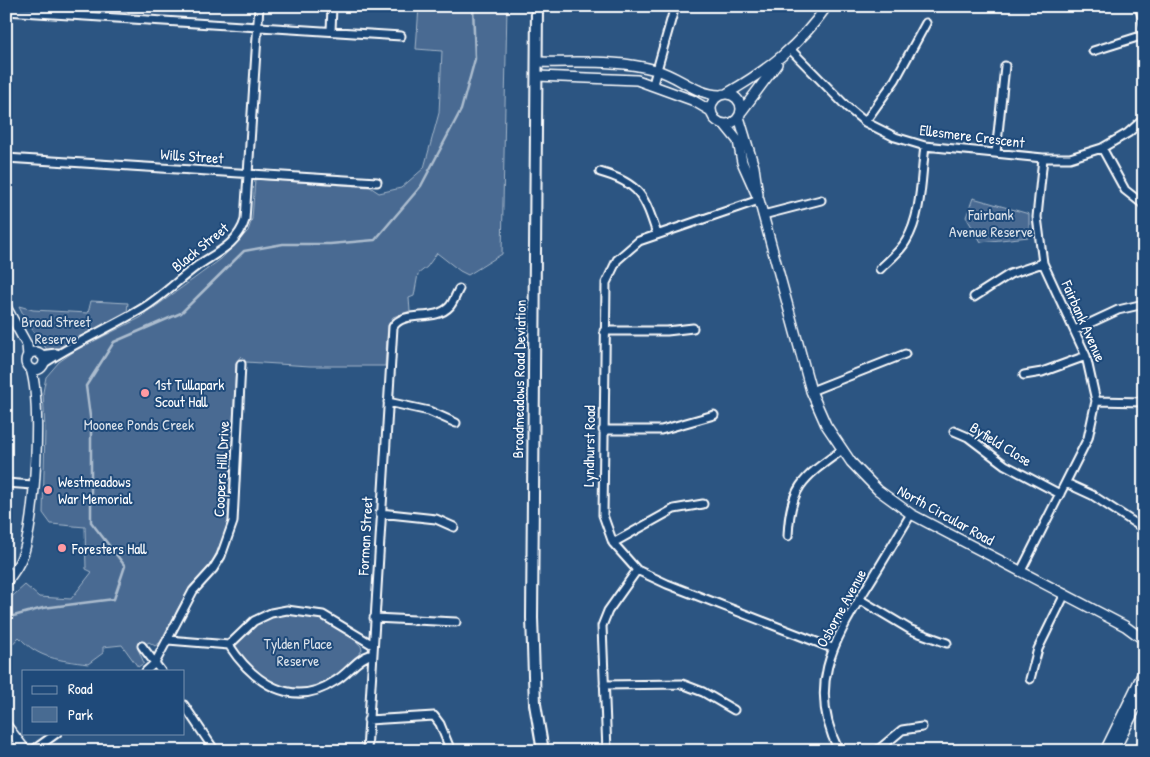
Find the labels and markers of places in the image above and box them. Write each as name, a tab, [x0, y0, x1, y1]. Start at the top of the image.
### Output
place label: 1st Tullapark Scout Hall	[155, 374, 225, 412]
marker: 1st Tullapark Scout Hall	[139, 387, 151, 399]
place label: Westmeadows War Memorial	[58, 471, 133, 509]
marker: Westmeadows War Memorial	[42, 484, 54, 496]
place label: Foresters Hall	[71, 538, 147, 559]
marker: Foresters Hall	[56, 542, 68, 554]

